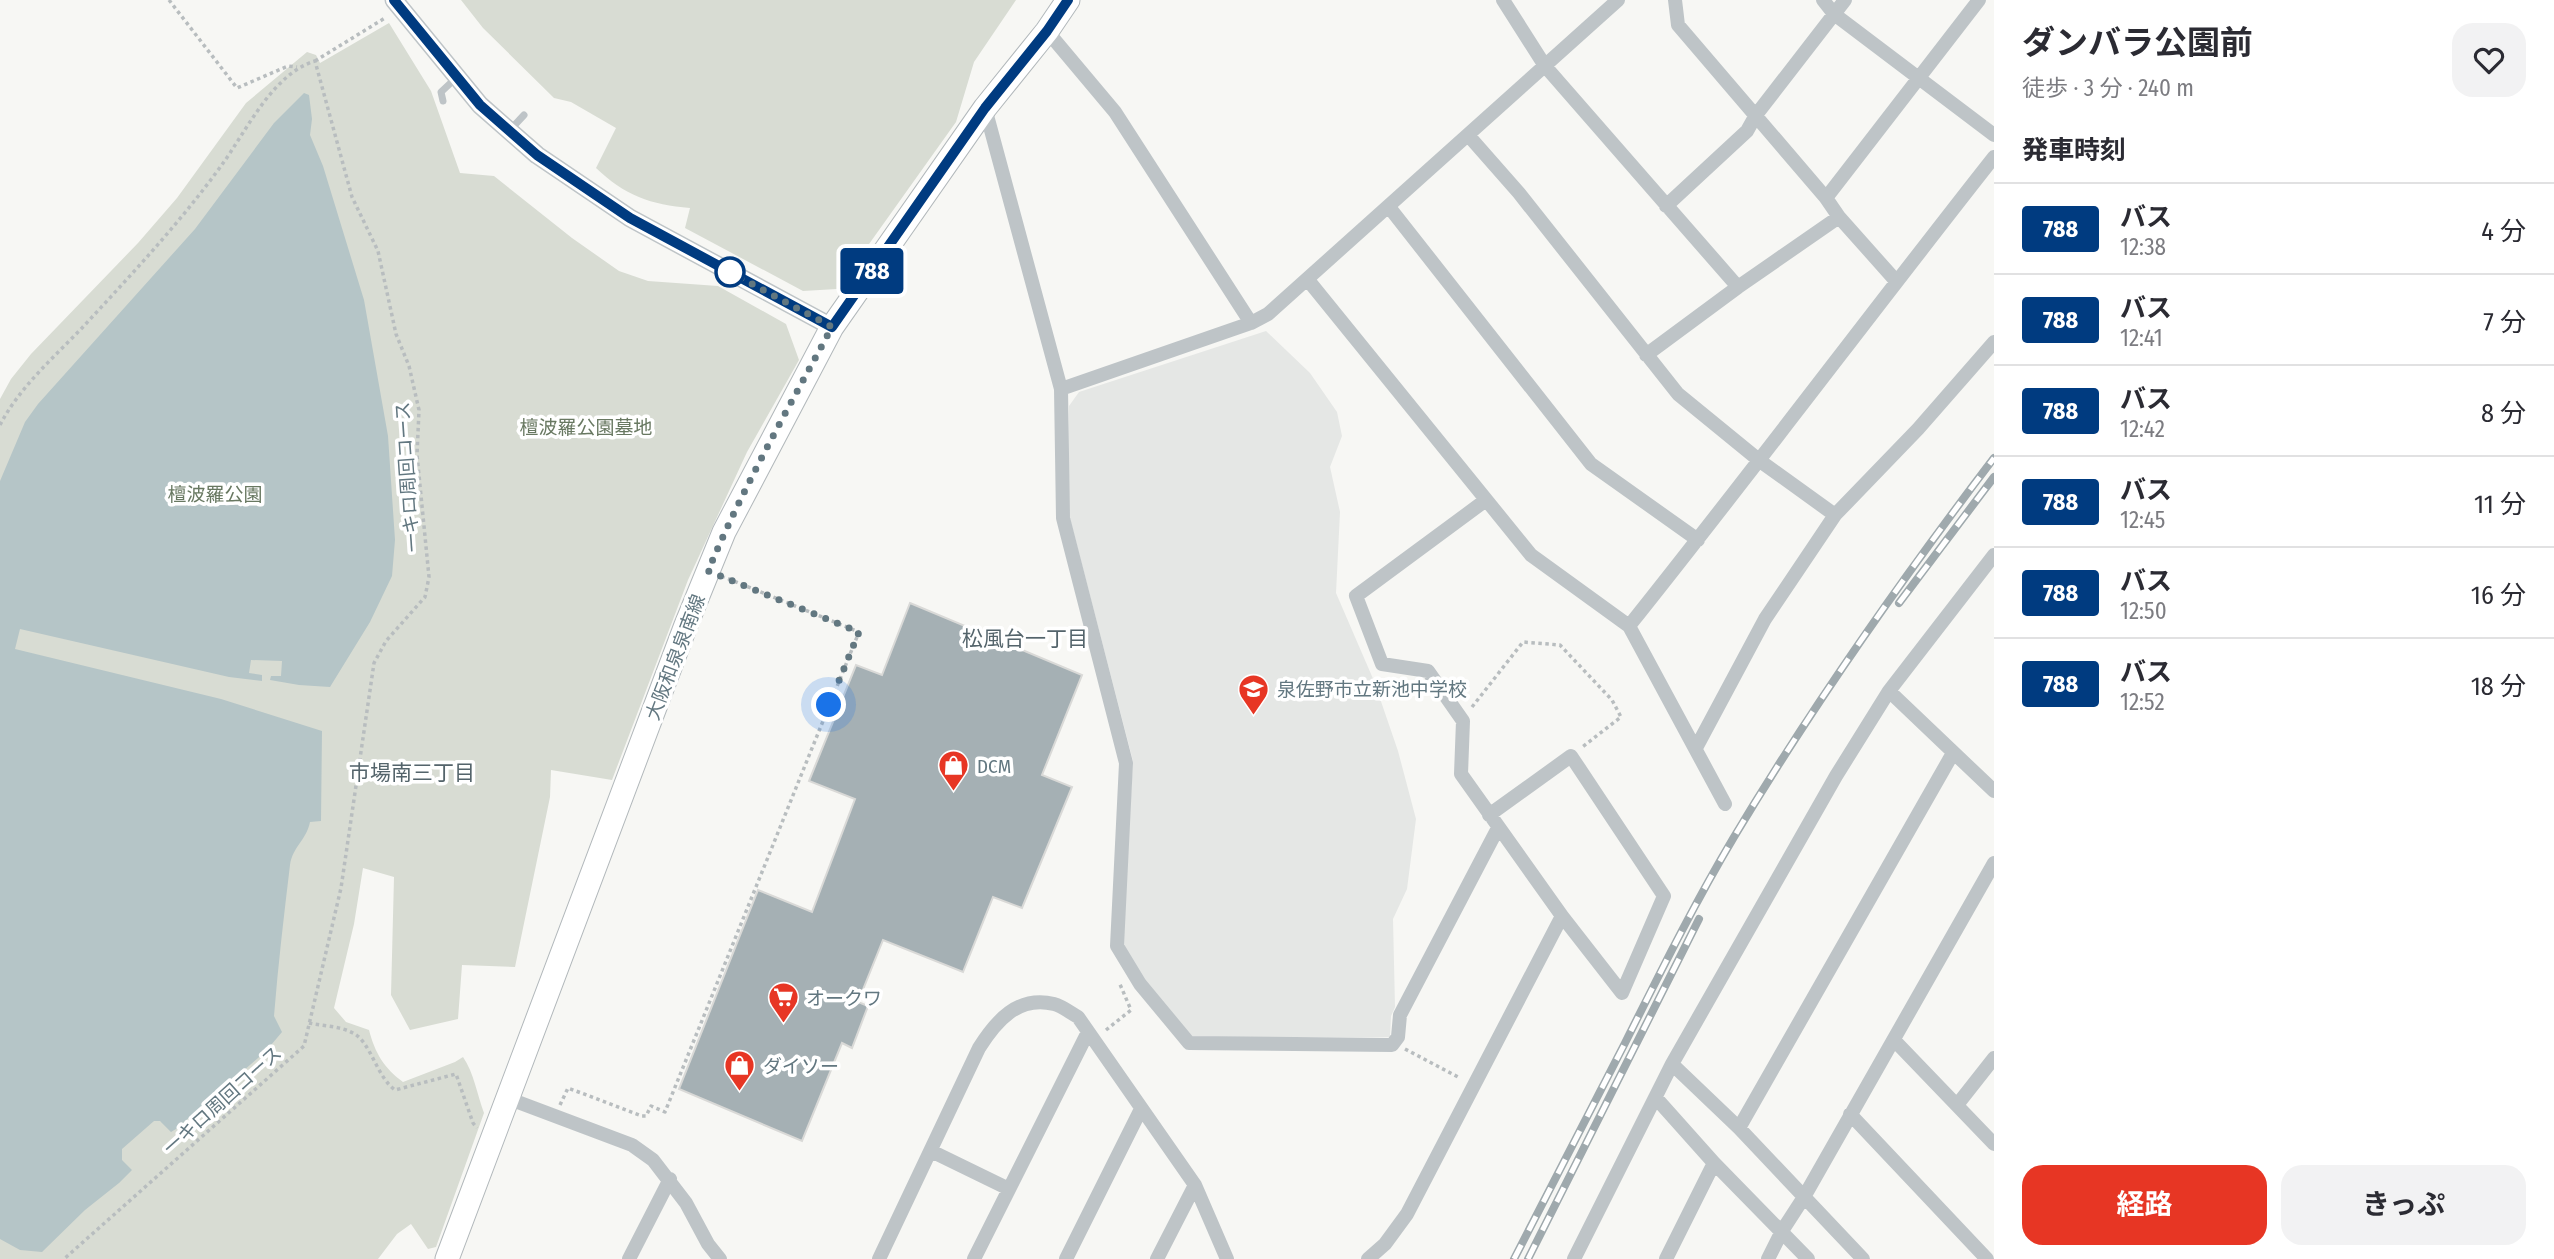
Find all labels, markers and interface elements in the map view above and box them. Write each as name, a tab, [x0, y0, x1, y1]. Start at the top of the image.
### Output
text: ダンバラ公園前	[2022, 23, 2253, 63]
button: heart	[2452, 23, 2526, 97]
text: 徒歩 · 3 分 · 240 m	[2022, 74, 2194, 102]
text: 発車時刻	[2022, 135, 2126, 166]
text: バス	[2120, 202, 2172, 233]
text: 788	[2043, 215, 2078, 243]
text: 4 分	[2481, 216, 2526, 247]
text: 12:38	[2120, 233, 2166, 261]
line badge: 788	[832, 248, 912, 294]
unlabelled marker	[715, 257, 745, 287]
text: 788	[854, 257, 890, 285]
text: バス	[2120, 293, 2172, 324]
text: 788	[2043, 306, 2078, 334]
text: 7 分	[2483, 307, 2526, 338]
text: 12:41	[2120, 324, 2163, 352]
text: バス	[2120, 384, 2172, 415]
text: 788	[2043, 397, 2078, 425]
text: 8 分	[2481, 398, 2526, 429]
street label: 一キロ周回コース	[391, 401, 424, 553]
text: 12:42	[2120, 415, 2165, 443]
park label: 檀波羅公園墓地	[519, 416, 653, 439]
text: バス	[2120, 475, 2172, 506]
park label: 檀波羅公園	[167, 483, 263, 506]
text: 788	[2043, 488, 2078, 516]
text: 11 分	[2474, 489, 2526, 520]
text: 12:45	[2120, 506, 2165, 534]
text: バス	[2120, 566, 2172, 597]
text: 788	[2043, 579, 2078, 607]
text: 16 分	[2471, 580, 2526, 611]
street label: 大阪和泉泉南線	[641, 591, 710, 723]
text: 12:50	[2120, 597, 2167, 625]
district label: 松風台一丁目	[962, 626, 1088, 652]
text: バス	[2120, 657, 2172, 688]
text: 788	[2043, 670, 2078, 698]
text: 18 分	[2471, 671, 2526, 702]
school or university icon: 泉佐野市立新池中学校	[1237, 672, 1271, 716]
place label: 泉佐野市立新池中学校	[1277, 678, 1467, 701]
your location	[811, 687, 846, 722]
text: 12:52	[2120, 688, 2165, 716]
shop icon: DCM	[937, 749, 971, 793]
place label: DCM	[977, 755, 1011, 778]
district label: 市場南三丁目	[349, 760, 475, 786]
supermarket icon: オークワ	[766, 981, 800, 1025]
place label: オークワ	[806, 987, 882, 1010]
street label: 一キロ周回コース	[159, 1041, 286, 1159]
shop icon: ダイソー	[723, 1049, 757, 1093]
place label: ダイソー	[763, 1055, 839, 1078]
button: 経路	[2022, 1165, 2267, 1245]
button: きっぷ	[2281, 1165, 2526, 1245]

